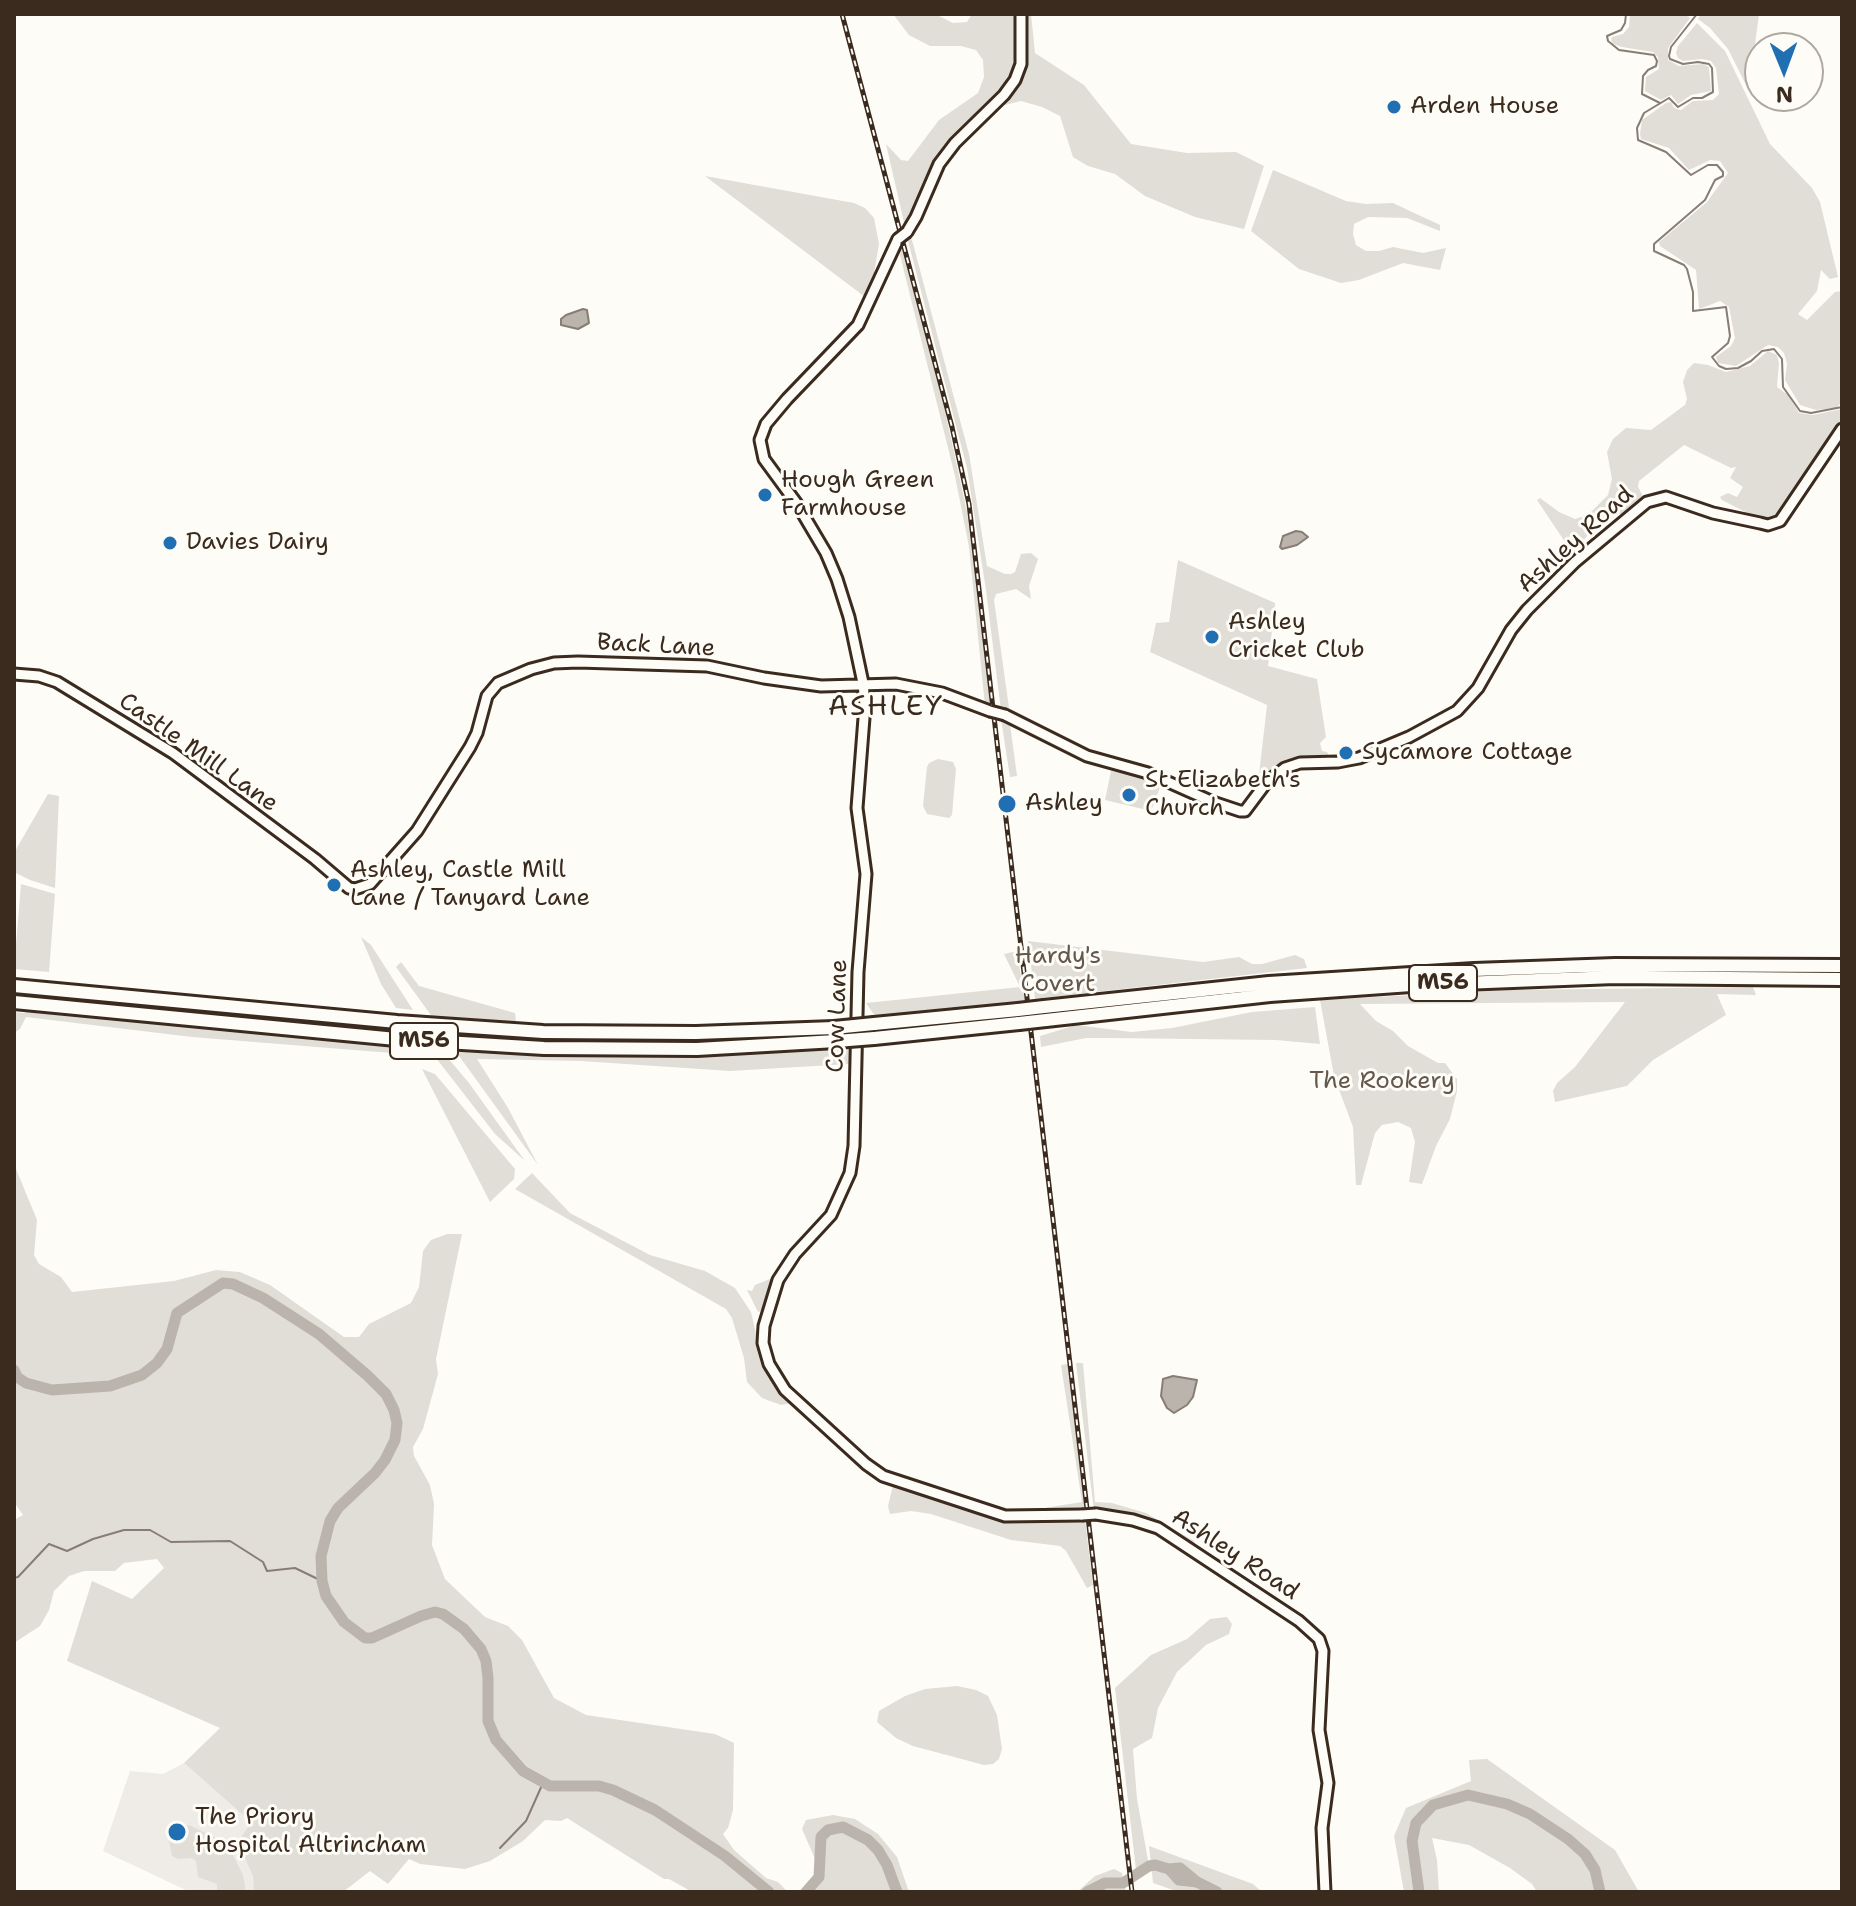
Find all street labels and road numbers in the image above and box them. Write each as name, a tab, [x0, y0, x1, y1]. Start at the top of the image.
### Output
street label: Ashley Road	[1512, 480, 1640, 600]
street label: Back Lane	[596, 629, 716, 663]
street label: Castle Mill Lane	[113, 687, 283, 819]
street label: Cow Lane	[822, 959, 854, 1073]
road number: M56	[1409, 965, 1477, 1001]
road number: M56	[390, 1023, 458, 1059]
street label: Ashley Road	[1166, 1503, 1304, 1607]

